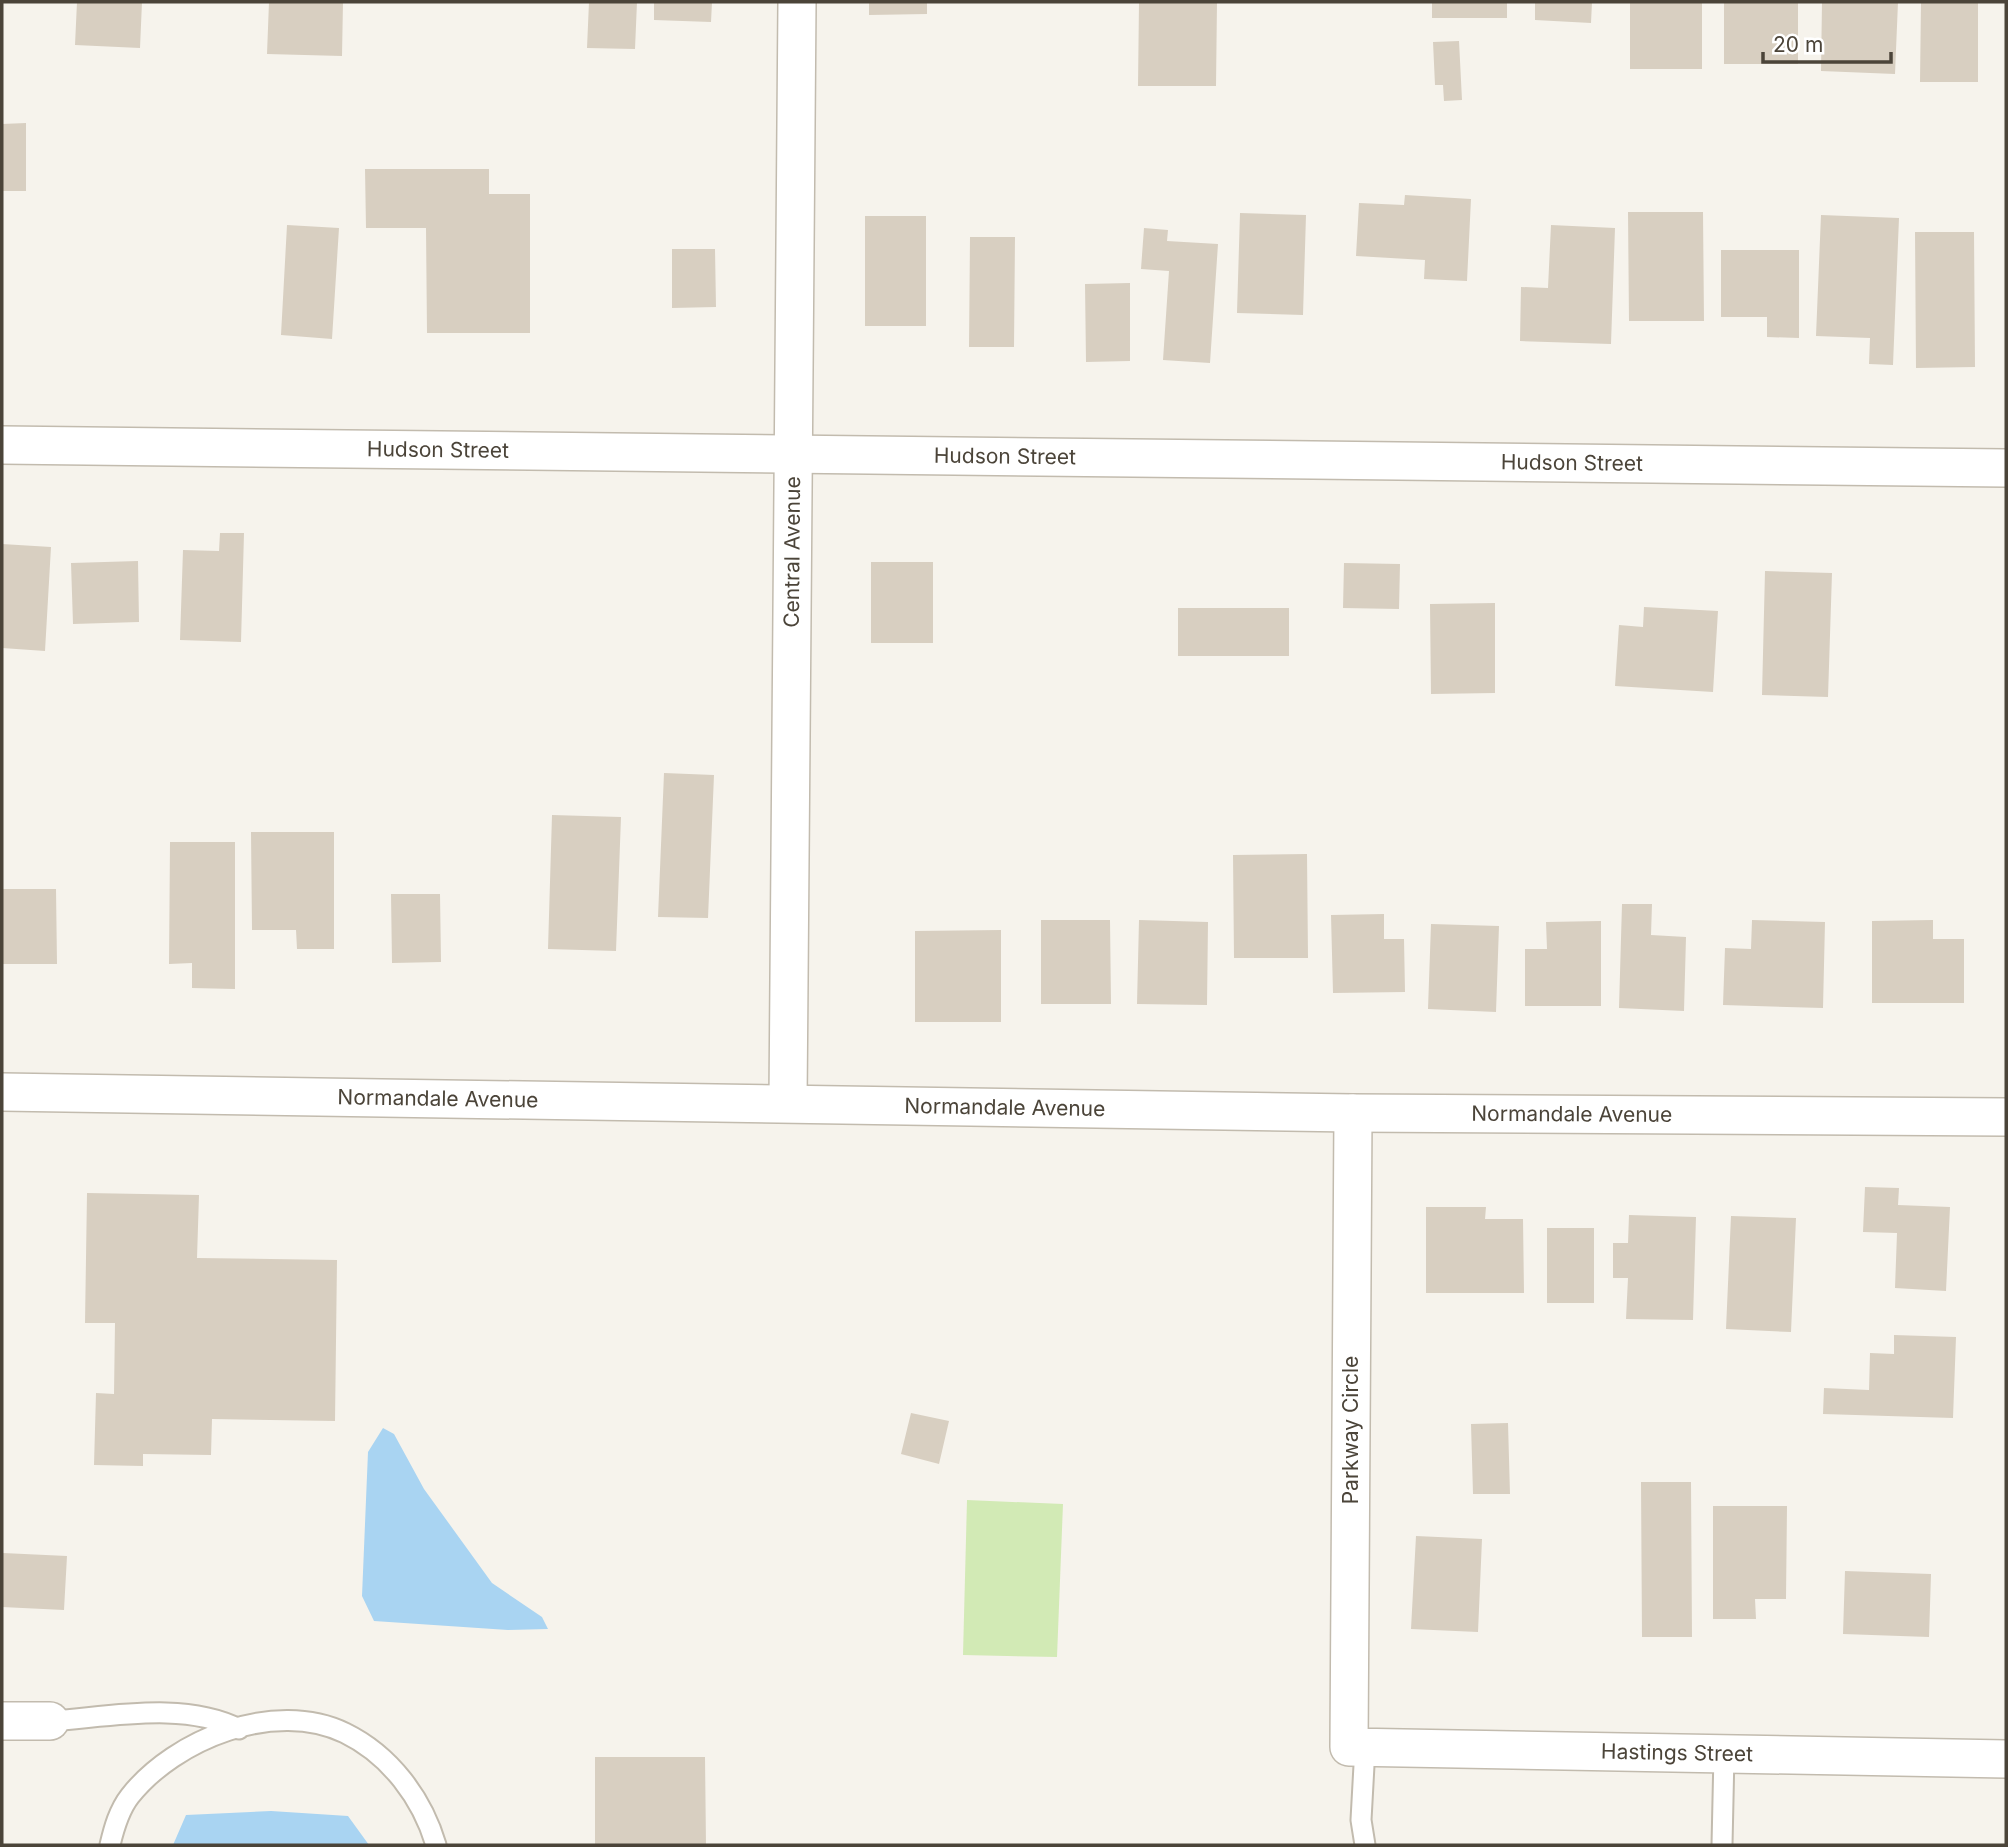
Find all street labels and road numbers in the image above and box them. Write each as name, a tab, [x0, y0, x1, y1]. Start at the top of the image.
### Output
street label: Hudson Street	[367, 436, 509, 463]
street label: Hudson Street	[934, 443, 1076, 469]
street label: Hudson Street	[1501, 449, 1643, 476]
street label: Central Avenue	[779, 476, 805, 628]
street label: Normandale Avenue	[337, 1084, 539, 1112]
street label: Normandale Avenue	[904, 1093, 1106, 1121]
street label: Normandale Avenue	[1471, 1101, 1672, 1127]
street label: Parkway Circle	[1338, 1356, 1363, 1504]
street label: Hastings Street	[1601, 1739, 1753, 1766]

